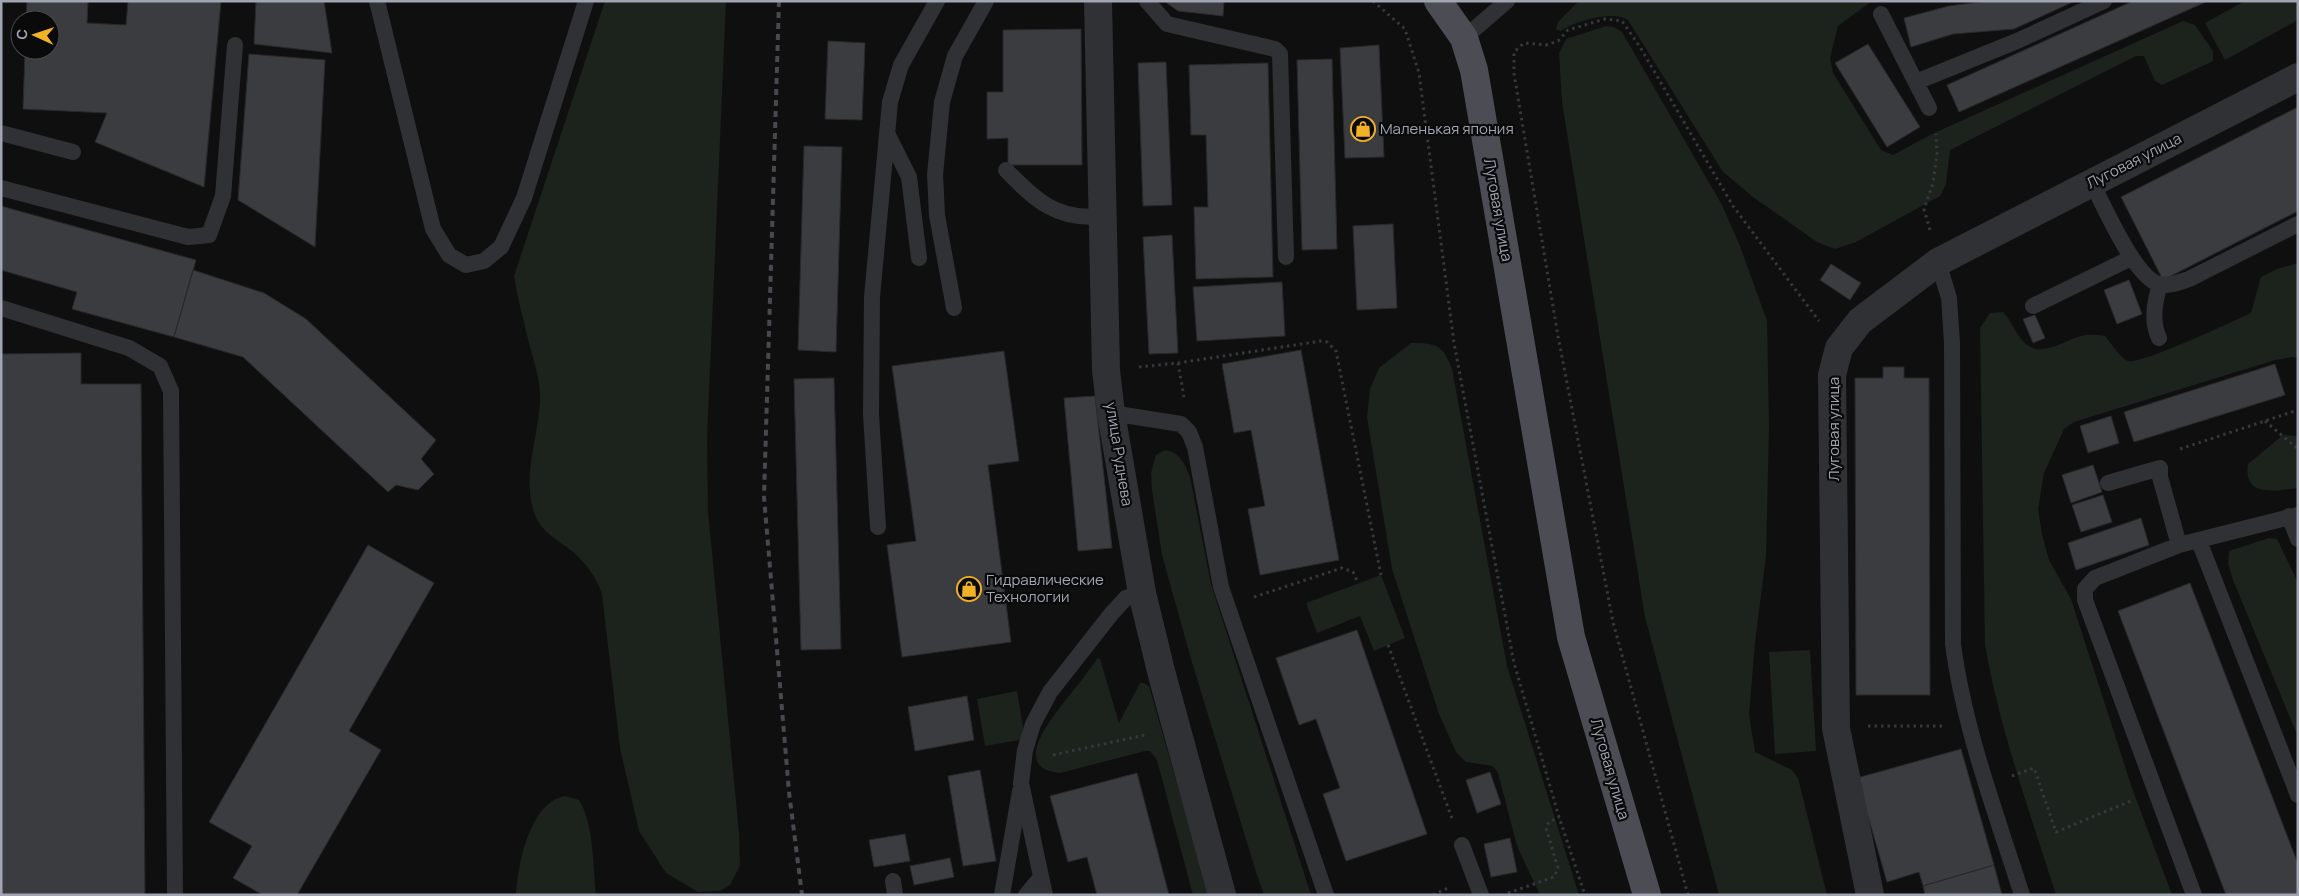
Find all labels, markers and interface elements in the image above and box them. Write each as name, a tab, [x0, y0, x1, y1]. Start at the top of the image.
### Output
north arrow	[10, 10, 60, 60]
text: С	[12, 29, 31, 40]
shop icon: Маленькая япония	[1350, 116, 1376, 142]
place label: Маленькая япония	[1380, 118, 1514, 139]
street label: Луговая улица	[2083, 128, 2185, 194]
street label: Луговая улица	[1479, 157, 1518, 263]
street label: Луговая улица	[1823, 377, 1844, 481]
street label: улица Руднева	[1101, 400, 1138, 507]
place label: Гидравлические Технологии	[986, 569, 1104, 607]
shop icon: Гидравлические Технологии	[956, 576, 982, 602]
street label: Луговая улица	[1586, 716, 1635, 822]

